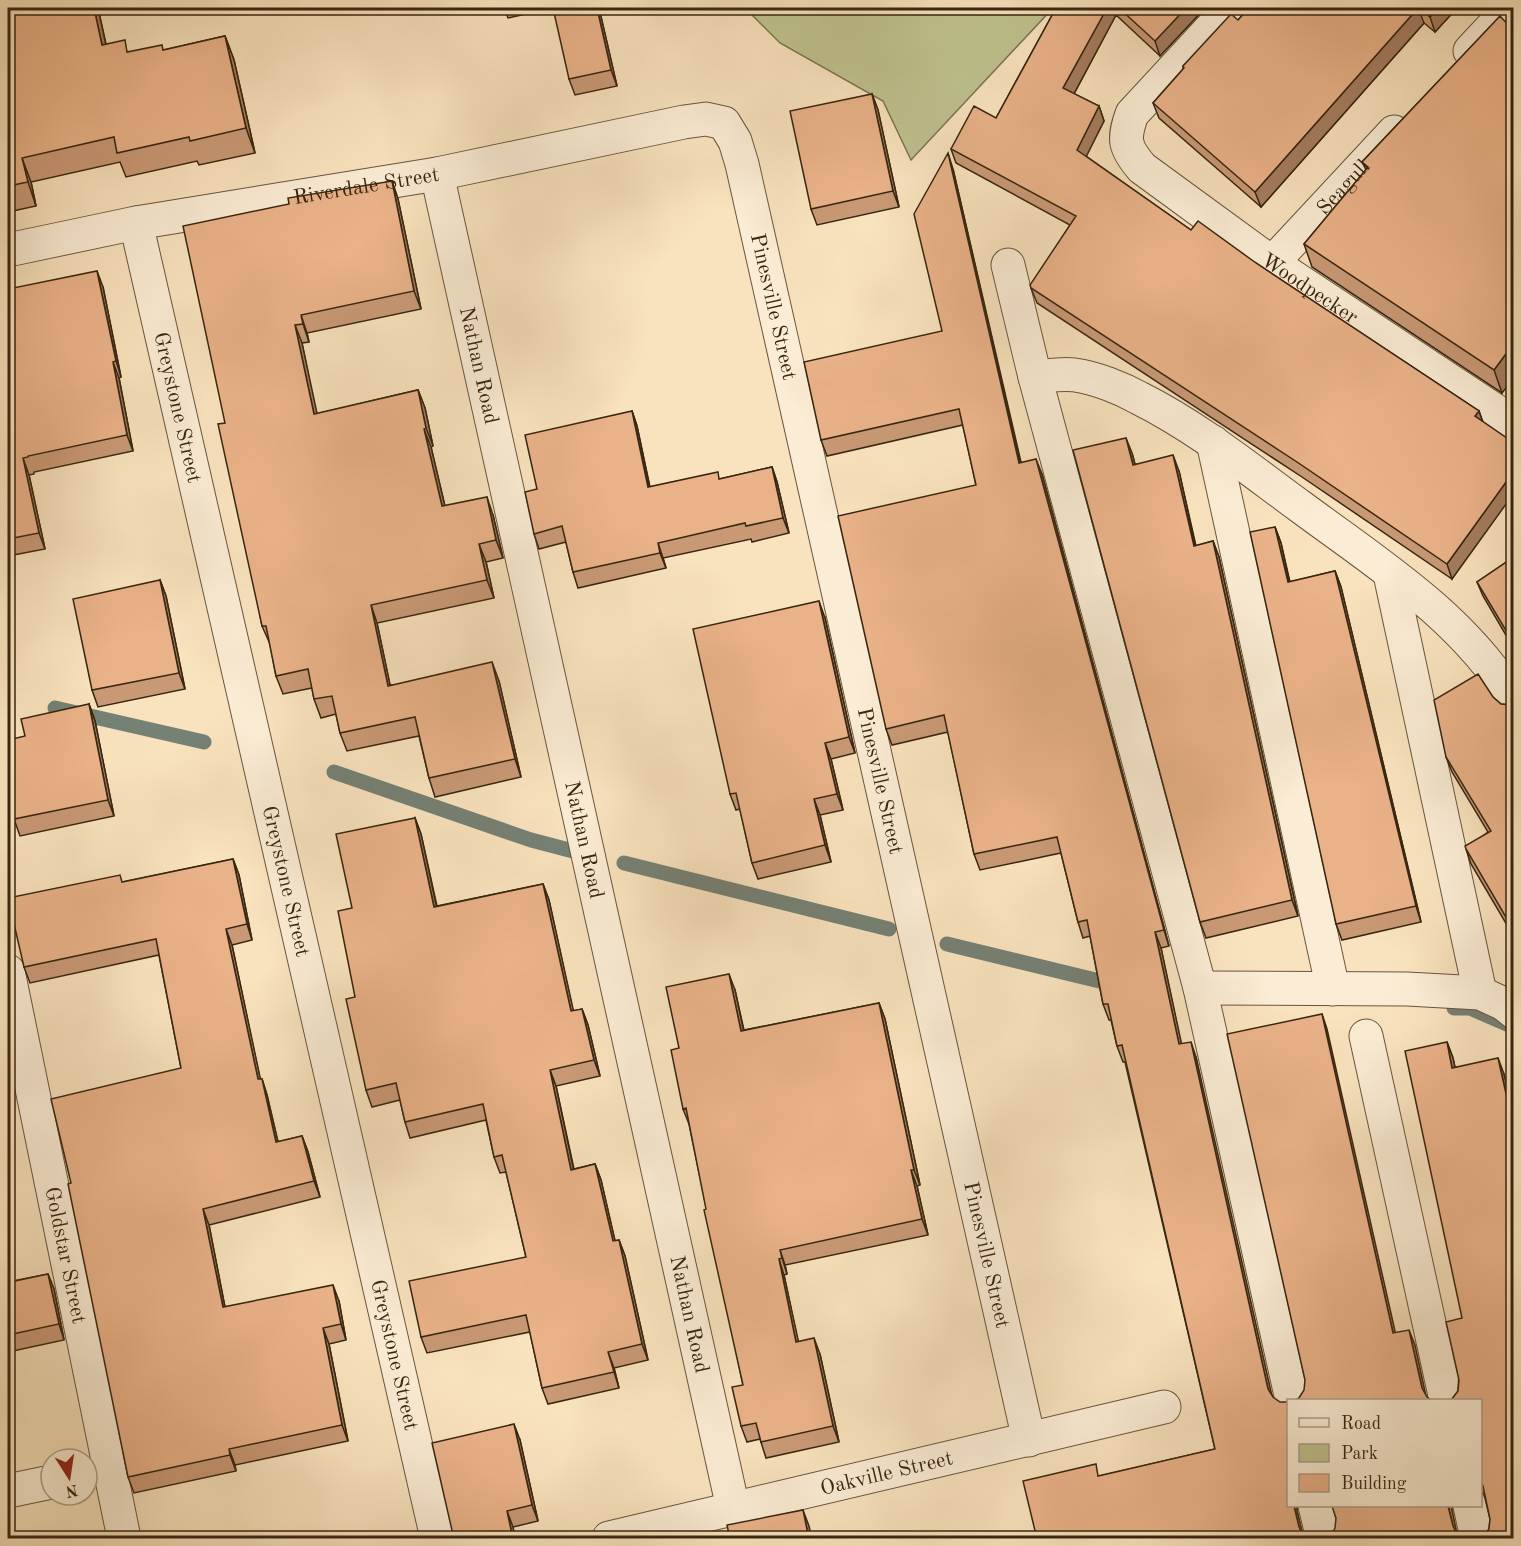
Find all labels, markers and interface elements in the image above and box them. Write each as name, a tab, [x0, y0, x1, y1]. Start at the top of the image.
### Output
street label: Seagull	[1313, 156, 1375, 220]
street label: Riverdale Street	[292, 165, 441, 209]
street label: Pinesville Street	[746, 232, 799, 382]
street label: Woodpecker	[1257, 250, 1362, 329]
street label: Nathan Road	[455, 305, 501, 426]
street label: Greystone Street	[149, 330, 204, 485]
street label: Pinesville Street	[853, 706, 906, 856]
street label: Nathan Road	[560, 779, 607, 901]
street label: Greystone Street	[258, 804, 313, 959]
street label: Pinesville Street	[959, 1180, 1013, 1330]
street label: Goldstar Street	[40, 1185, 89, 1326]
street label: Nathan Road	[665, 1254, 712, 1375]
street label: Greystone Street	[366, 1278, 421, 1433]
legend	[1287, 1399, 1482, 1507]
text: Road	[1341, 1415, 1381, 1433]
text: Park	[1341, 1445, 1378, 1463]
north arrow	[39, 1447, 99, 1507]
street label: Oakville Street	[818, 1448, 955, 1500]
text: Building	[1341, 1475, 1407, 1493]
text: N	[63, 1481, 79, 1499]

